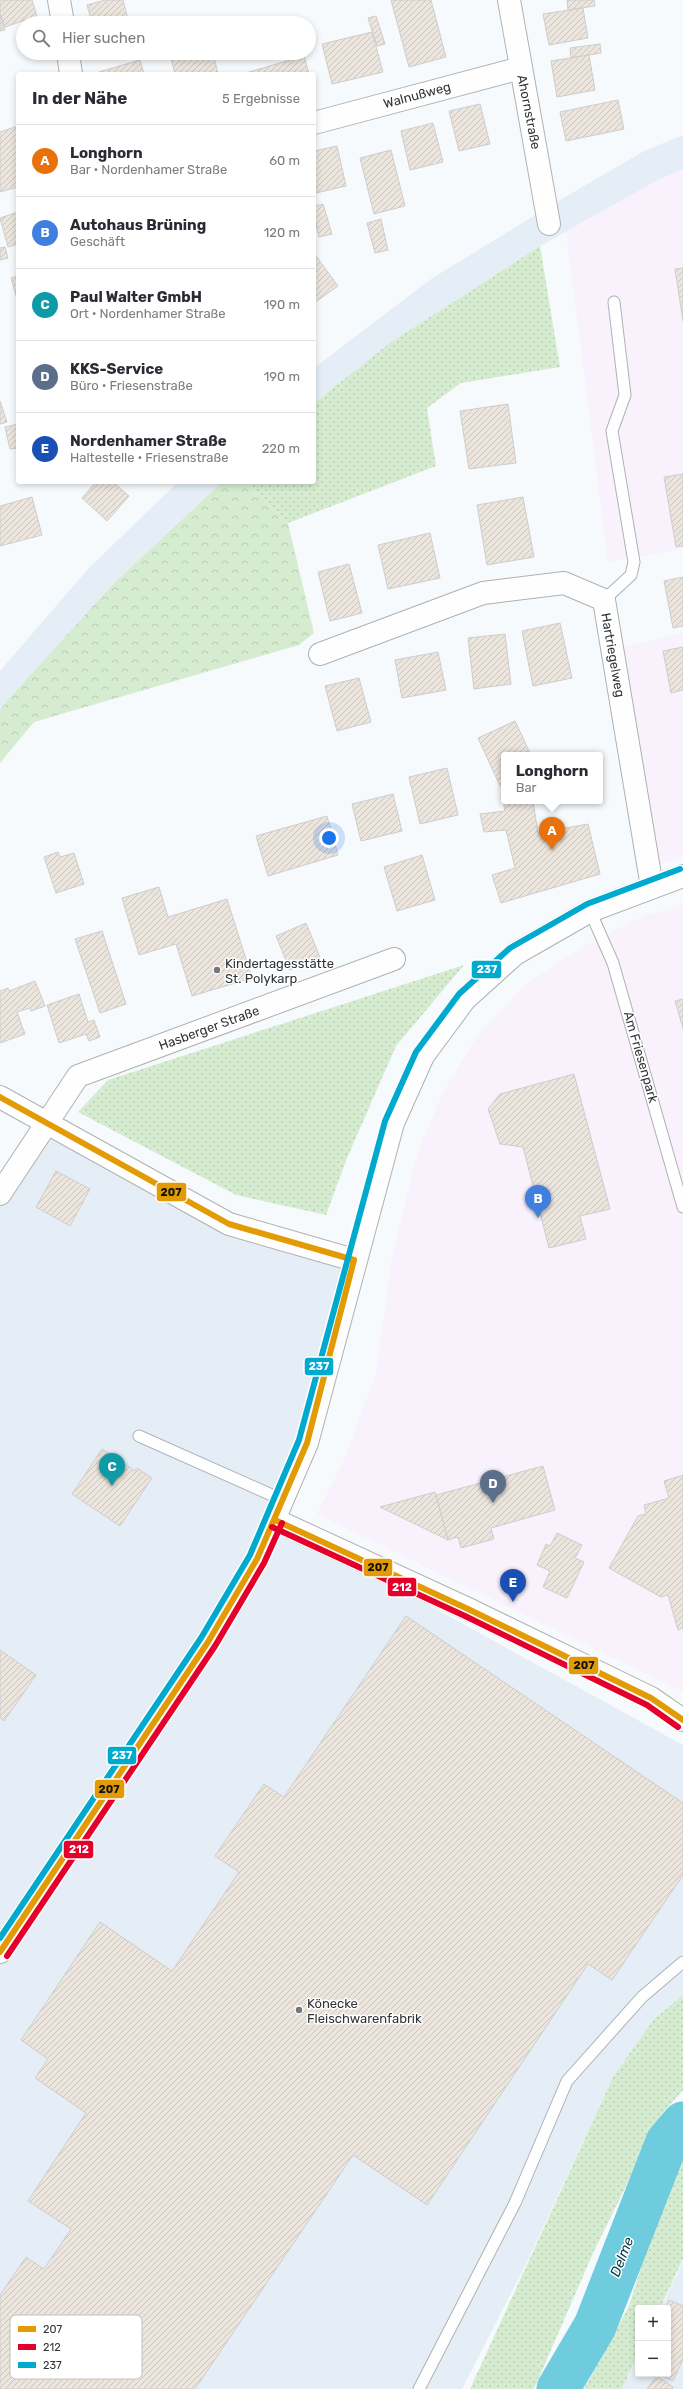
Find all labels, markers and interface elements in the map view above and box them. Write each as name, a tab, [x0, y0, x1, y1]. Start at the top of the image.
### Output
search box	[16, 16, 316, 60]
icon: search	[30, 27, 52, 49]
text: Hier suchen	[62, 29, 145, 47]
street label: Ahornstraße	[514, 73, 544, 151]
street label: Walnußweg	[382, 79, 453, 112]
text: In der Nähe	[32, 88, 127, 108]
text: 5 Ergebnisse	[222, 91, 300, 106]
text: Longhorn	[70, 144, 143, 162]
text: A	[40, 153, 50, 168]
text: 60 m	[269, 153, 300, 168]
text: Bar · Nordenhamer Straße	[70, 162, 227, 177]
text: Autohaus Brüning	[70, 216, 206, 234]
text: B	[40, 225, 50, 240]
text: 120 m	[264, 225, 300, 240]
text: Geschäft	[70, 234, 125, 249]
text: Paul Walter GmbH	[70, 288, 202, 306]
text: C	[40, 297, 50, 312]
text: 190 m	[264, 297, 300, 312]
text: Ort · Nordenhamer Straße	[70, 306, 226, 321]
text: KKS-Service	[70, 360, 163, 378]
text: D	[40, 369, 50, 384]
text: 190 m	[264, 369, 300, 384]
text: Büro · Friesenstraße	[70, 378, 193, 393]
text: Nordenhamer Straße	[70, 432, 227, 450]
text: E	[41, 441, 49, 456]
text: 220 m	[262, 441, 300, 456]
text: Haltestelle · Friesenstraße	[70, 450, 228, 465]
street label: Hartriegelweg	[597, 612, 628, 698]
popup	[501, 752, 603, 804]
text: Longhorn	[516, 762, 588, 780]
text: Bar	[516, 780, 537, 795]
pin: A	[539, 817, 565, 850]
your location	[319, 828, 339, 848]
place label: Kindertagesstätte St. Polykarp	[225, 956, 334, 986]
line badge: 237	[471, 960, 502, 979]
text: 237	[477, 963, 498, 976]
marker: Kindertagesstätte St. Polykarp	[212, 965, 222, 975]
street label: Hasberger Straße	[157, 1003, 262, 1054]
street label: Am Friesenpark	[621, 1009, 661, 1105]
line badge: 207	[156, 1182, 187, 1202]
pin: B	[525, 1185, 551, 1218]
text: 207	[161, 1186, 182, 1199]
line badge: 237	[304, 1357, 334, 1376]
text: 237	[309, 1360, 330, 1373]
pin: C	[99, 1453, 125, 1486]
pin: D	[480, 1470, 506, 1503]
line badge: 207	[363, 1558, 393, 1577]
text: 207	[368, 1561, 389, 1574]
pin: E	[500, 1569, 526, 1602]
line badge: 212	[387, 1577, 417, 1597]
text: 212	[392, 1581, 412, 1594]
line badge: 207	[568, 1656, 599, 1675]
text: 207	[574, 1659, 595, 1672]
line badge: 237	[107, 1746, 137, 1765]
text: 237	[112, 1749, 133, 1762]
line badge: 207	[94, 1779, 125, 1799]
text: 207	[99, 1783, 120, 1796]
line badge: 212	[63, 1840, 94, 1859]
text: 212	[69, 1843, 89, 1856]
place label: Könecke Fleischwarenfabrik	[307, 1996, 422, 2026]
marker: Könecke Fleischwarenfabrik	[294, 2005, 304, 2015]
water label: Delme	[607, 2235, 637, 2279]
map controls	[635, 2305, 671, 2377]
button: +	[635, 2305, 671, 2341]
legend	[10, 2315, 142, 2379]
text: 207	[43, 2323, 62, 2336]
text: 212	[43, 2341, 61, 2354]
button: −	[635, 2341, 671, 2377]
text: 237	[43, 2359, 62, 2372]

